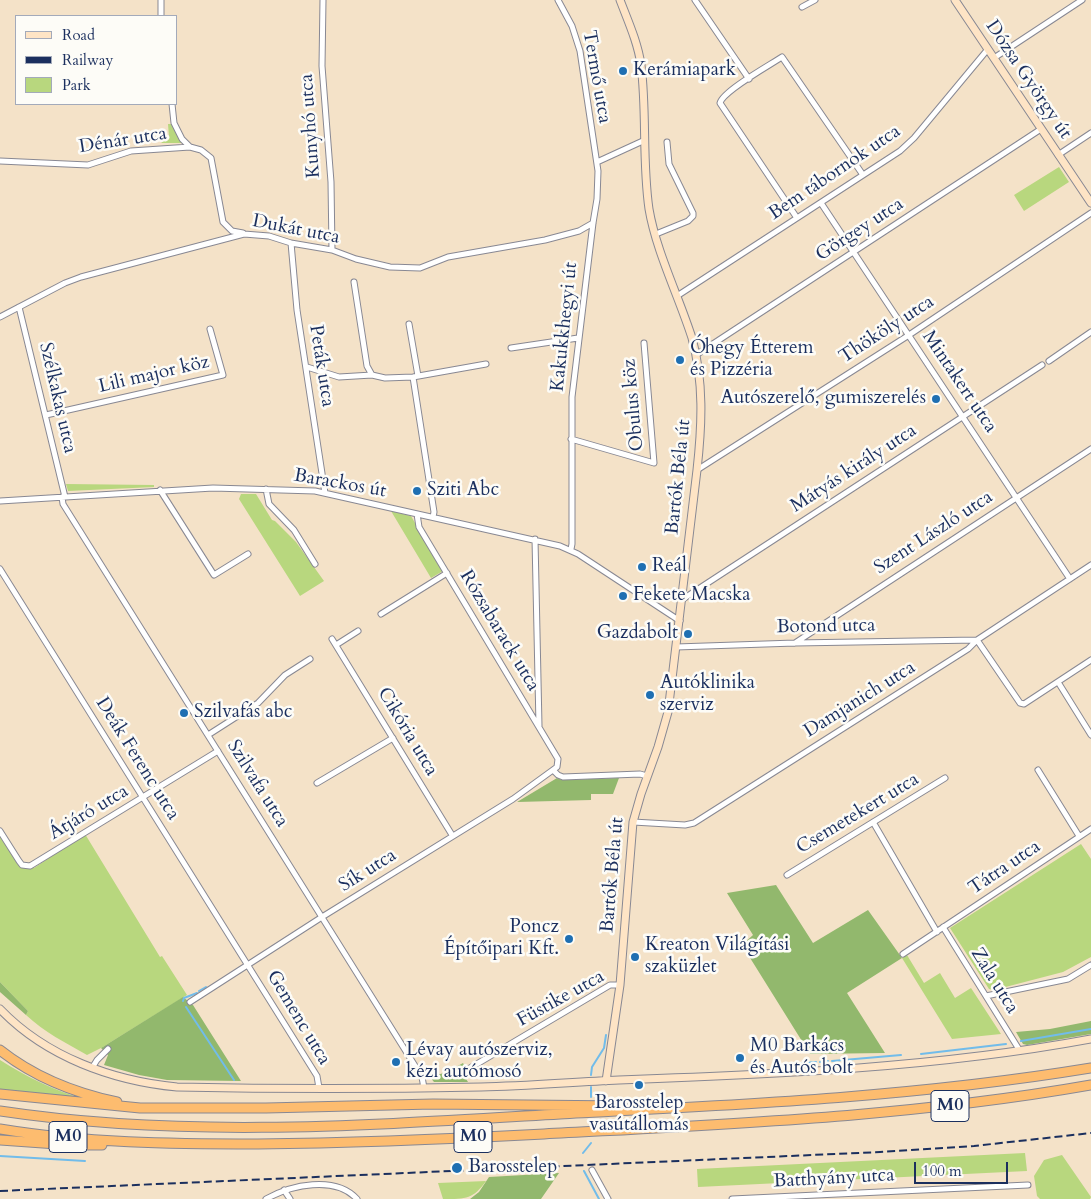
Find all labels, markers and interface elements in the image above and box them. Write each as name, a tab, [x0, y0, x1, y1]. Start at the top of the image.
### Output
legend	[15, 15, 178, 105]
street label: Dózsa György út	[980, 16, 1076, 144]
text: Road	[62, 25, 95, 45]
street label: Termő utca	[577, 29, 615, 125]
text: Railway	[62, 50, 113, 70]
place label: Kerámiapark	[633, 60, 736, 82]
marker: Kerámiapark	[617, 65, 629, 77]
street label: Kunyhó utca	[296, 73, 326, 179]
text: Park	[62, 75, 91, 95]
street label: Bem tábornok utca	[765, 121, 905, 225]
street label: Dénár utca	[78, 123, 168, 159]
street label: Görgey utca	[812, 193, 908, 267]
street label: Dukát utca	[250, 210, 342, 250]
street label: Kakukkhegyi út	[547, 261, 583, 393]
street label: Thököly utca	[835, 291, 939, 369]
street label: Peták utca	[303, 323, 339, 409]
street label: Mintakert utca	[916, 327, 1002, 437]
place label: Óhegy Étterem és Pizzéria	[690, 338, 814, 382]
street label: Szélkakas utca	[33, 340, 81, 456]
street label: Lili major köz	[96, 351, 212, 399]
marker: Óhegy Étterem és Pizzéria	[674, 354, 686, 366]
street label: Obulus köz	[619, 358, 649, 452]
place label: Autószerelő, gumiszerelés	[720, 388, 926, 410]
marker: Autószerelő, gumiszerelés	[930, 393, 942, 405]
street label: Bartók Béla út	[662, 418, 696, 536]
street label: Mátyás király utca	[787, 420, 921, 518]
street label: Barackos út	[292, 465, 388, 503]
place label: Sziti Abc	[427, 480, 499, 502]
marker: Sziti Abc	[411, 485, 423, 497]
street label: Szent László utca	[871, 486, 997, 580]
place label: Reál	[652, 556, 687, 578]
marker: Reál	[636, 561, 648, 573]
street label: Rózsabarack utca	[454, 566, 544, 696]
place label: Fekete Macska	[633, 585, 750, 607]
marker: Fekete Macska	[617, 590, 629, 602]
street label: Botond utca	[776, 615, 876, 639]
place label: Gazdabolt	[597, 623, 678, 645]
marker: Gazdabolt	[682, 628, 694, 640]
street label: Damjanich utca	[800, 657, 920, 743]
place label: Autóklinika szerviz	[660, 673, 755, 717]
street label: Cikória utca	[372, 684, 442, 780]
marker: Autóklinika szerviz	[644, 689, 656, 701]
street label: Deák Ferenc utca	[90, 693, 184, 825]
place label: Szilvafás abc	[194, 702, 293, 724]
marker: Szilvafás abc	[178, 707, 190, 719]
street label: Szilvafa utca	[221, 736, 293, 832]
street label: Csemetekert utca	[793, 768, 923, 860]
street label: Átjáró utca	[45, 780, 133, 846]
street label: Bartók Béla út	[597, 816, 629, 934]
street label: Tátra utca	[965, 836, 1045, 900]
street label: Sík utca	[335, 845, 401, 897]
place label: Poncz Építőipari Kft.	[444, 917, 559, 961]
marker: Poncz Építőipari Kft.	[563, 933, 575, 945]
place label: Kreaton Világítási szaküzlet	[645, 935, 789, 979]
street label: Zala utca	[965, 944, 1023, 1018]
marker: Kreaton Világítási szaküzlet	[629, 951, 641, 963]
street label: Füstike utca	[513, 966, 609, 1032]
street label: Gemenc utca	[261, 967, 335, 1069]
place label: M0 Barkács és Autós bolt	[750, 1036, 853, 1080]
place label: Lévay autószerviz, kézi autómosó	[406, 1040, 553, 1084]
marker: M0 Barkács és Autós bolt	[734, 1052, 746, 1064]
marker: Lévay autószerviz, kézi autómosó	[390, 1056, 402, 1068]
marker: Barosstelep vasútállomás	[633, 1079, 645, 1091]
road number: M0	[931, 1090, 969, 1122]
place label: Barosstelep vasútállomás	[589, 1093, 689, 1137]
road number: M0	[49, 1122, 87, 1152]
road number: M0	[454, 1122, 492, 1152]
scale bar	[916, 1152, 1010, 1184]
place label: Barosstelep	[468, 1157, 557, 1179]
marker: Barosstelep	[450, 1161, 464, 1175]
text: 100 m	[922, 1161, 962, 1181]
street label: Batthyány utca	[773, 1164, 895, 1194]

